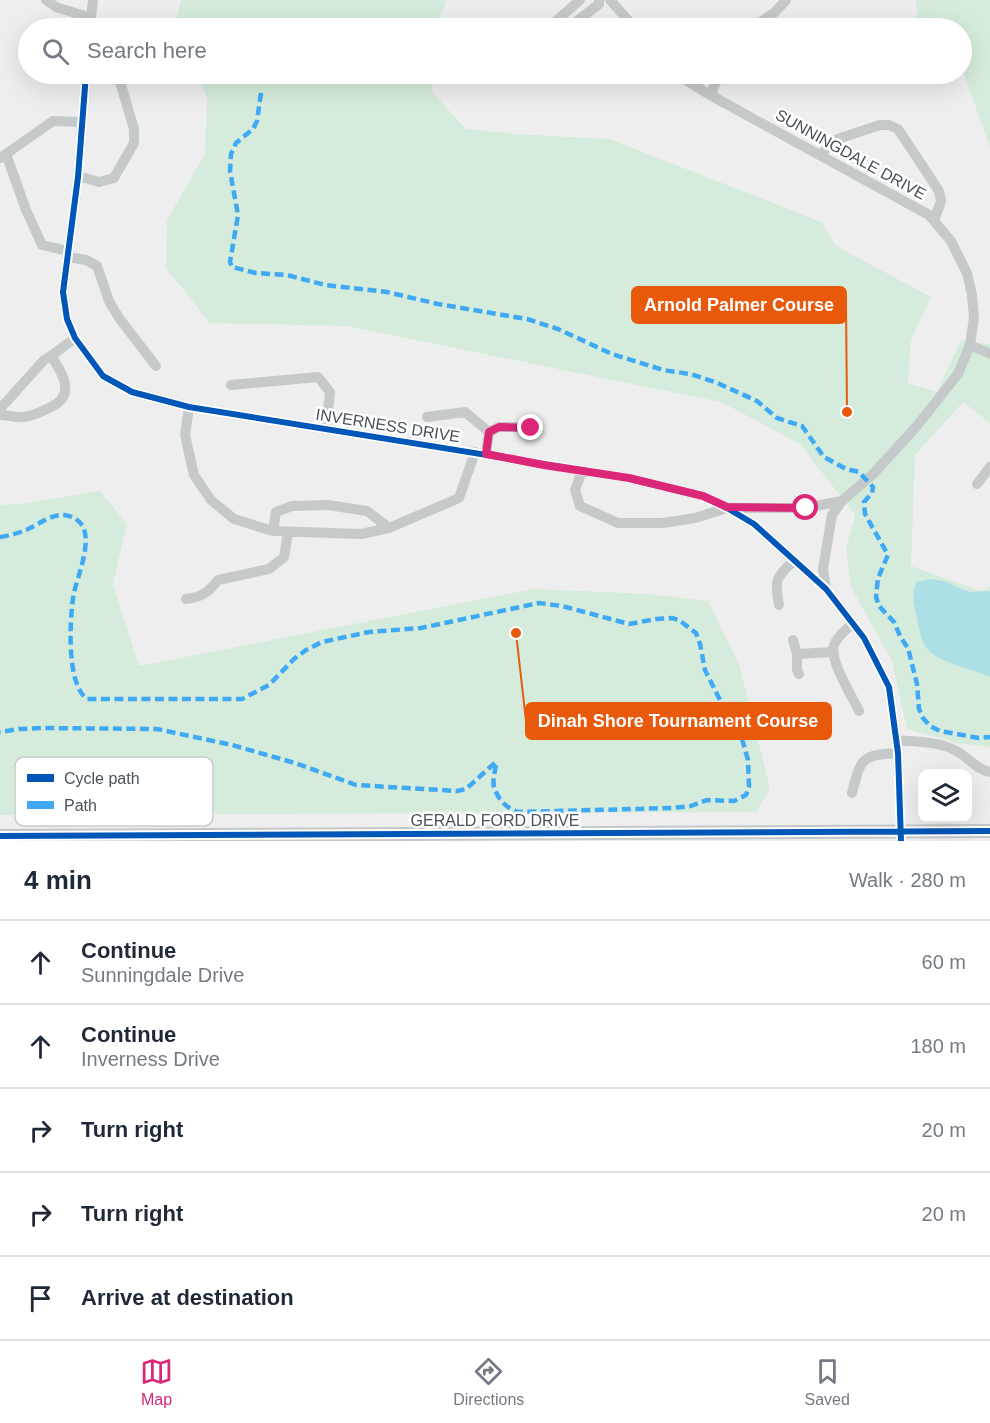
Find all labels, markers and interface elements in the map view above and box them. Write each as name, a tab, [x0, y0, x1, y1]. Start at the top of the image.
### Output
search box	[18, 18, 972, 84]
icon: search	[39, 35, 72, 68]
text: Search here	[87, 38, 207, 63]
street label: SUNNINGDALE DRIVE	[773, 106, 929, 203]
callout: Arnold Palmer Course	[632, 287, 846, 323]
text: Arnold Palmer Course	[644, 295, 834, 315]
street label: INVERNESS DRIVE	[315, 406, 461, 445]
route end	[517, 414, 543, 440]
route start	[792, 494, 818, 520]
callout: Dinah Shore Tournament Course	[526, 703, 831, 739]
text: Dinah Shore Tournament Course	[538, 711, 818, 731]
legend	[15, 757, 213, 826]
map controls	[918, 769, 972, 823]
button: layers	[918, 769, 972, 823]
text: Cycle path	[64, 770, 140, 787]
text: Path	[64, 797, 97, 814]
street label: GERALD FORD DRIVE	[411, 812, 579, 829]
text: 4 min	[24, 865, 92, 895]
text: Walk · 280 m	[849, 869, 966, 891]
text: Continue	[81, 938, 176, 963]
icon: ahead	[24, 946, 57, 979]
text: 60 m	[922, 951, 966, 973]
text: Sunningdale Drive	[81, 964, 244, 986]
text: Continue	[81, 1022, 176, 1047]
icon: ahead	[24, 1030, 57, 1063]
text: 180 m	[910, 1035, 966, 1057]
text: Inverness Drive	[81, 1048, 220, 1070]
icon: right	[24, 1114, 57, 1147]
text: Turn right	[81, 1117, 183, 1142]
text: 20 m	[922, 1119, 966, 1141]
icon: right	[24, 1198, 57, 1231]
text: Turn right	[81, 1201, 183, 1226]
text: 20 m	[922, 1203, 966, 1225]
icon: arrive	[24, 1282, 57, 1315]
text: Arrive at destination	[81, 1285, 294, 1310]
tab: Map	[140, 1355, 173, 1409]
tab: Directions	[453, 1355, 524, 1409]
tab: Saved	[805, 1355, 850, 1409]

